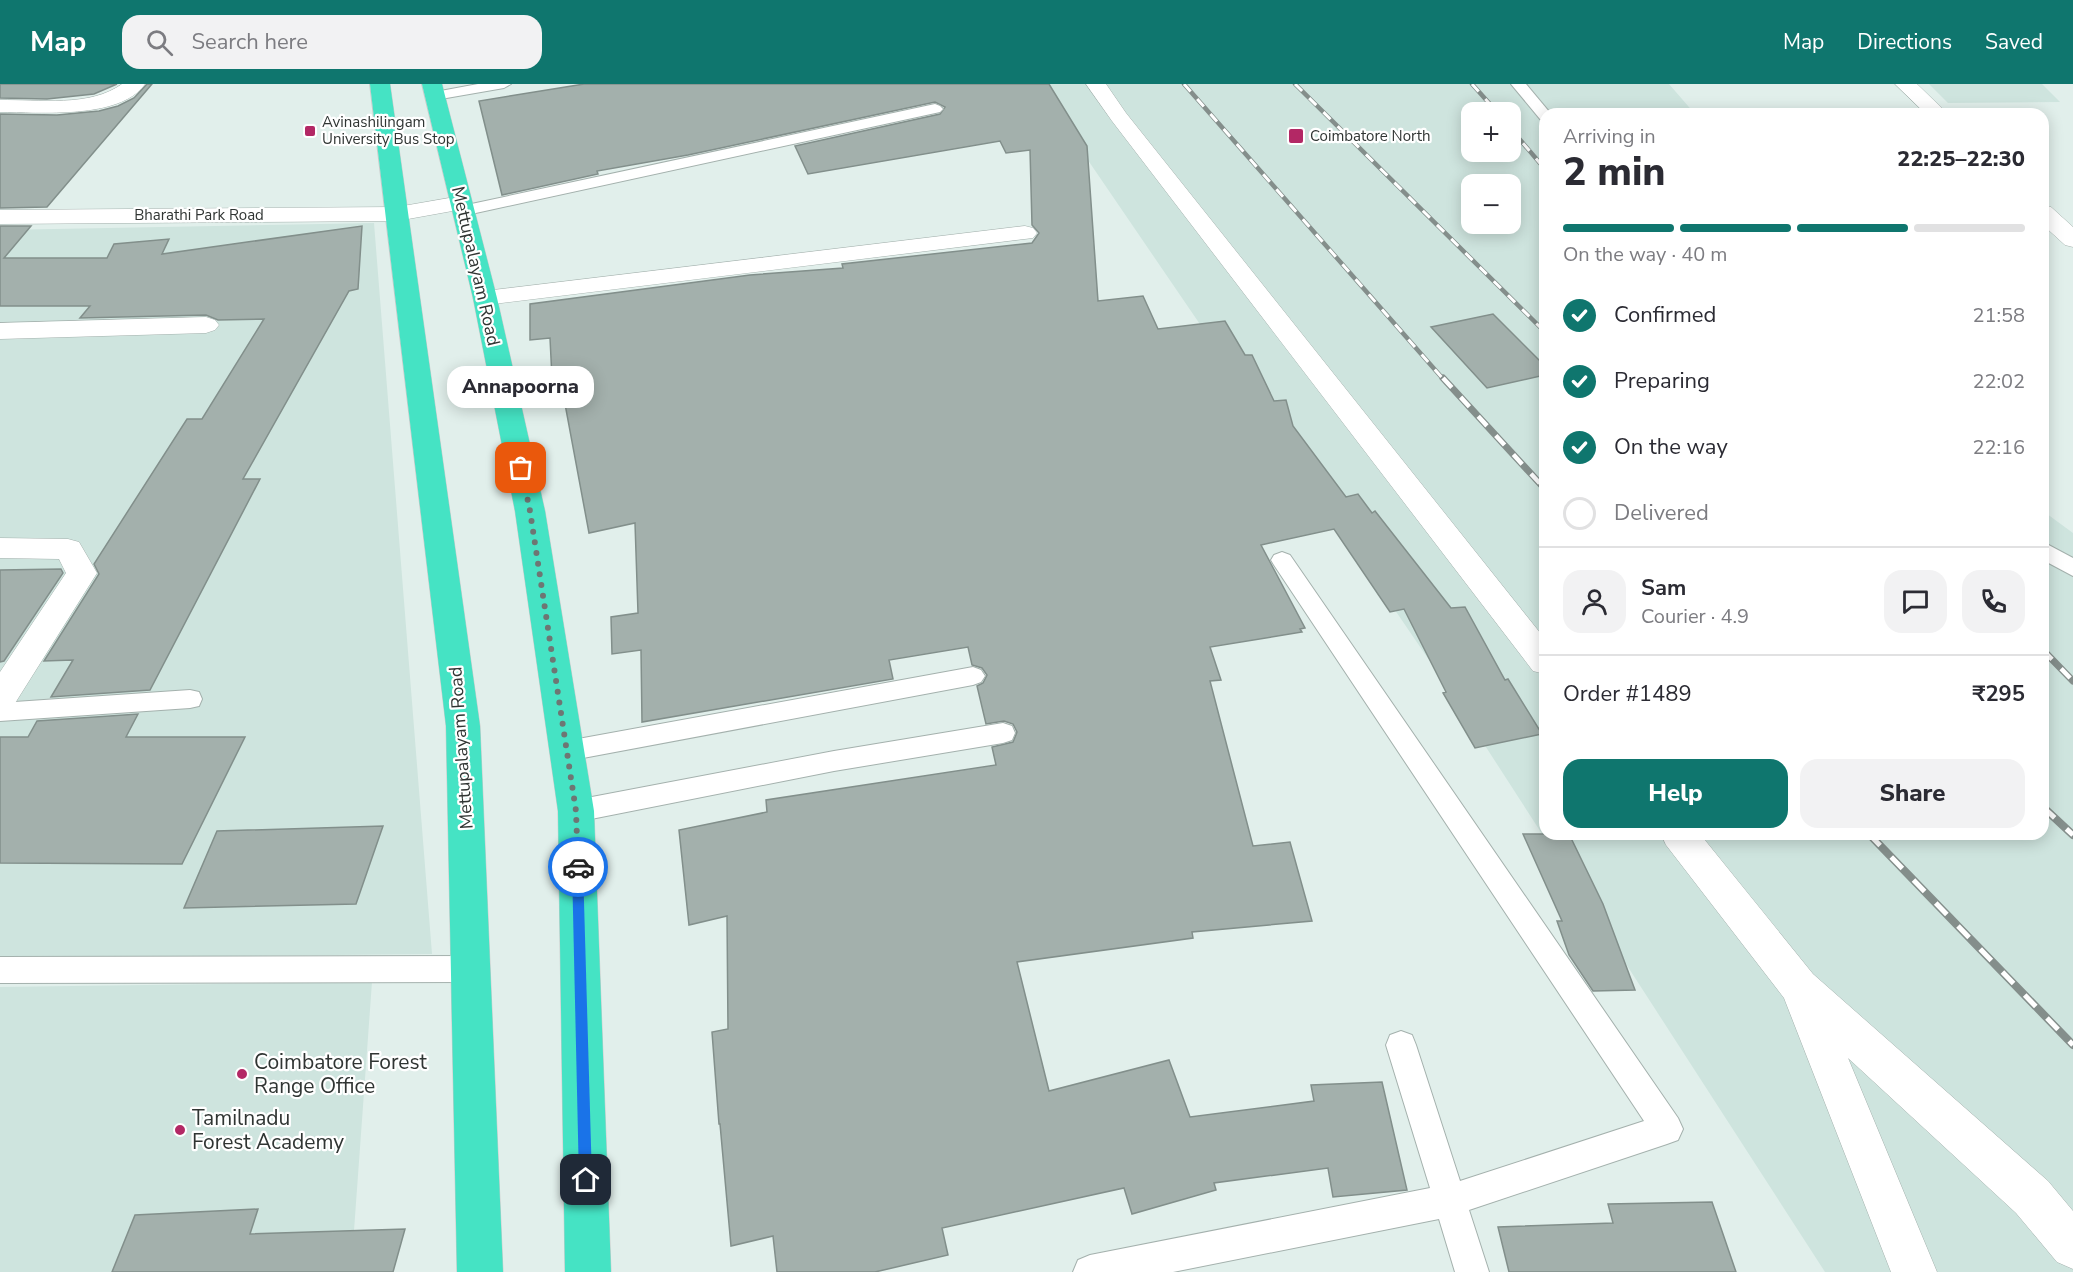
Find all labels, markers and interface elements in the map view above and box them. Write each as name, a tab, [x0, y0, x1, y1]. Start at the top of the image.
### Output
search box	[122, 15, 542, 69]
text: Map	[30, 23, 86, 61]
icon: search	[143, 26, 176, 59]
text: Search here	[191, 27, 308, 57]
text: Map	[1783, 28, 1824, 56]
text: Directions	[1857, 28, 1952, 56]
text: Saved	[1985, 28, 2043, 56]
map controls	[1461, 102, 1521, 234]
button: +	[1461, 102, 1521, 162]
place label: Avinashilingam University Bus Stop	[322, 112, 455, 149]
text: Arriving in	[1563, 123, 1656, 150]
marker: Avinashilingam University Bus Stop	[303, 124, 317, 138]
place label: Coimbatore North	[1310, 126, 1431, 146]
marker: Coimbatore North	[1287, 127, 1305, 145]
text: 22:25–22:30	[1897, 144, 2025, 174]
text: 2 min	[1563, 146, 1666, 199]
button: −	[1461, 174, 1521, 234]
street label: Mettupalayam Road	[446, 184, 506, 348]
street label: Bharathi Park Road	[134, 205, 264, 225]
text: On the way · 40 m	[1563, 241, 1727, 268]
icon: check	[1563, 299, 1596, 332]
text: Confirmed	[1614, 300, 1716, 330]
text: 21:58	[1972, 302, 2025, 329]
icon: check	[1563, 365, 1596, 398]
callout: Annapoorna	[448, 366, 594, 408]
text: Preparing	[1614, 366, 1710, 396]
text: 22:02	[1972, 368, 2025, 395]
text: Annapoorna	[462, 373, 579, 400]
icon: check	[1563, 431, 1596, 464]
text: On the way	[1614, 432, 1728, 462]
text: 22:16	[1972, 434, 2025, 461]
pin	[495, 442, 546, 493]
icon: bag	[504, 451, 537, 484]
text: Delivered	[1614, 498, 1709, 528]
button: person	[1563, 570, 1626, 633]
button: chat	[1884, 570, 1947, 633]
button: phone	[1962, 570, 2025, 633]
text: Sam	[1641, 573, 1686, 603]
text: Courier · 4.9	[1641, 603, 1749, 630]
street label: Mettupalayam Road	[443, 666, 479, 830]
text: Order #1489	[1563, 679, 1692, 709]
text: ₹295	[1972, 679, 2025, 709]
button: Help	[1563, 759, 1788, 828]
button: Share	[1800, 759, 2025, 828]
courier	[548, 837, 608, 897]
icon: car	[562, 851, 595, 884]
place label: Coimbatore Forest Range Office	[254, 1048, 428, 1100]
marker: Coimbatore Forest Range Office	[235, 1067, 249, 1081]
place label: Tamilnadu Forest Academy	[192, 1104, 344, 1156]
marker: Tamilnadu Forest Academy	[173, 1123, 187, 1137]
pin	[560, 1154, 611, 1205]
icon: home	[569, 1163, 602, 1196]

